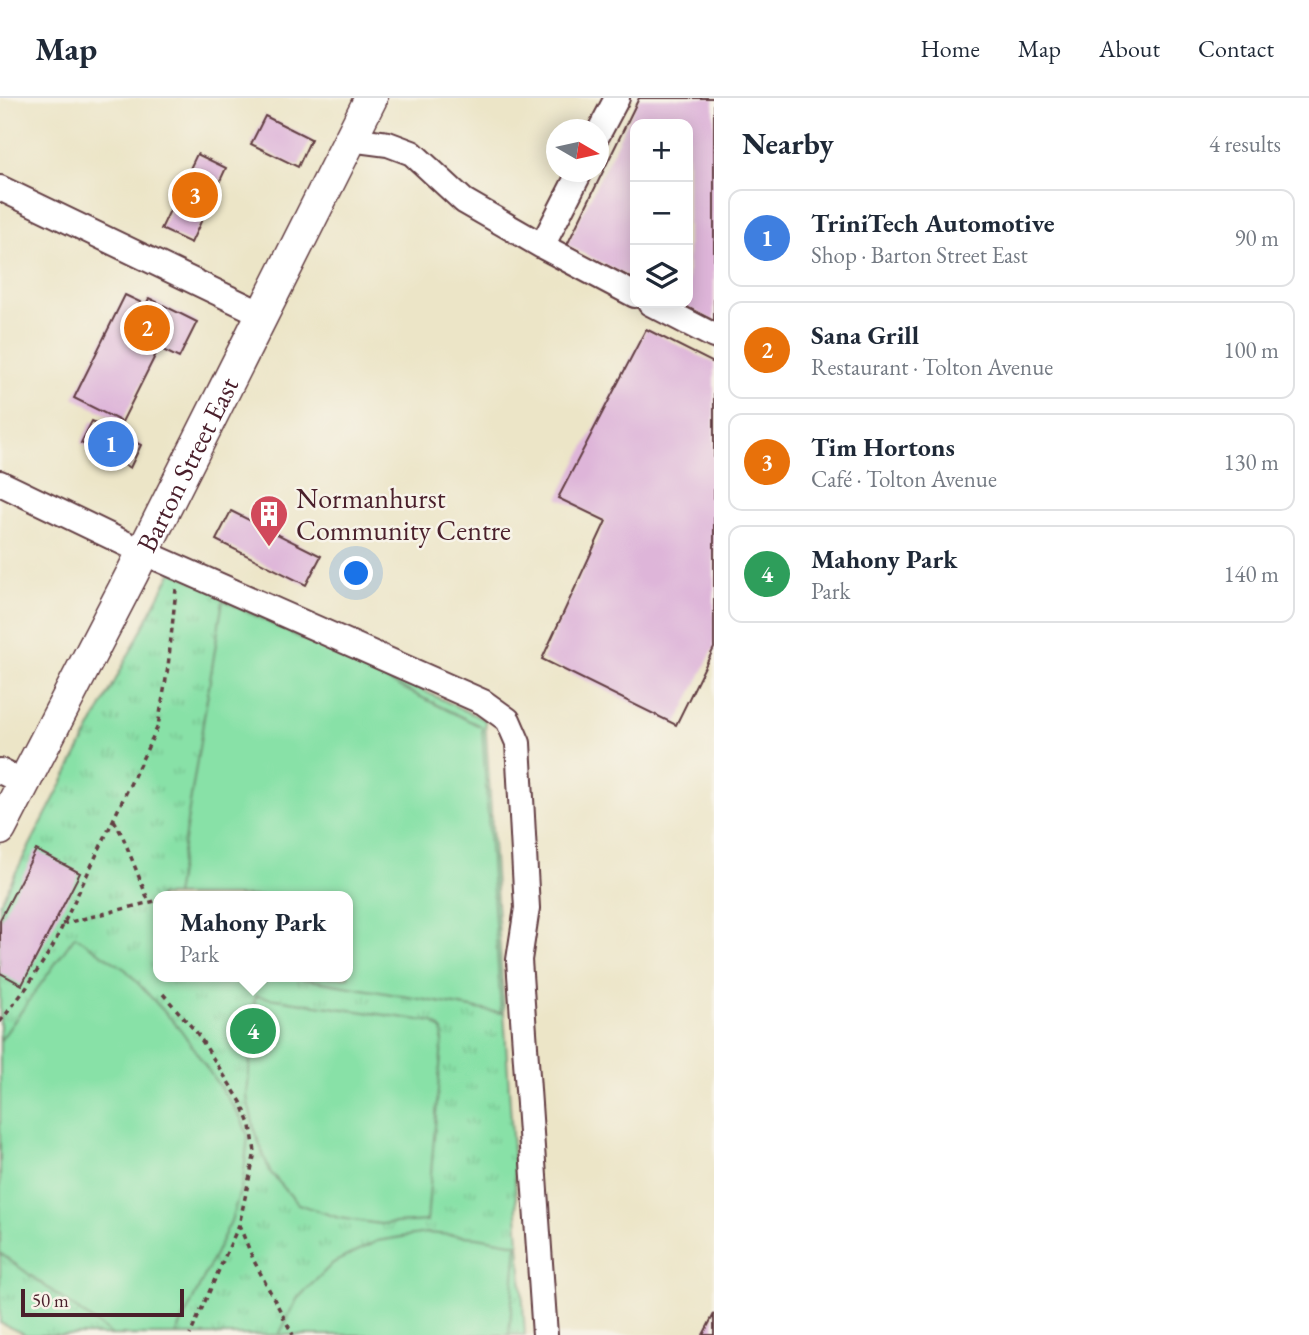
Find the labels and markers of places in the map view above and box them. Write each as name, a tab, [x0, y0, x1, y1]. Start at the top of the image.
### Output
pin: 3	[172, 169, 218, 221]
pin: 2	[124, 302, 170, 354]
pin: 1	[88, 418, 134, 470]
place label: Normanhurst Community Centre	[296, 480, 511, 548]
building icon: Normanhurst Community Centre	[248, 493, 290, 548]
pin: 4	[230, 1005, 276, 1057]

